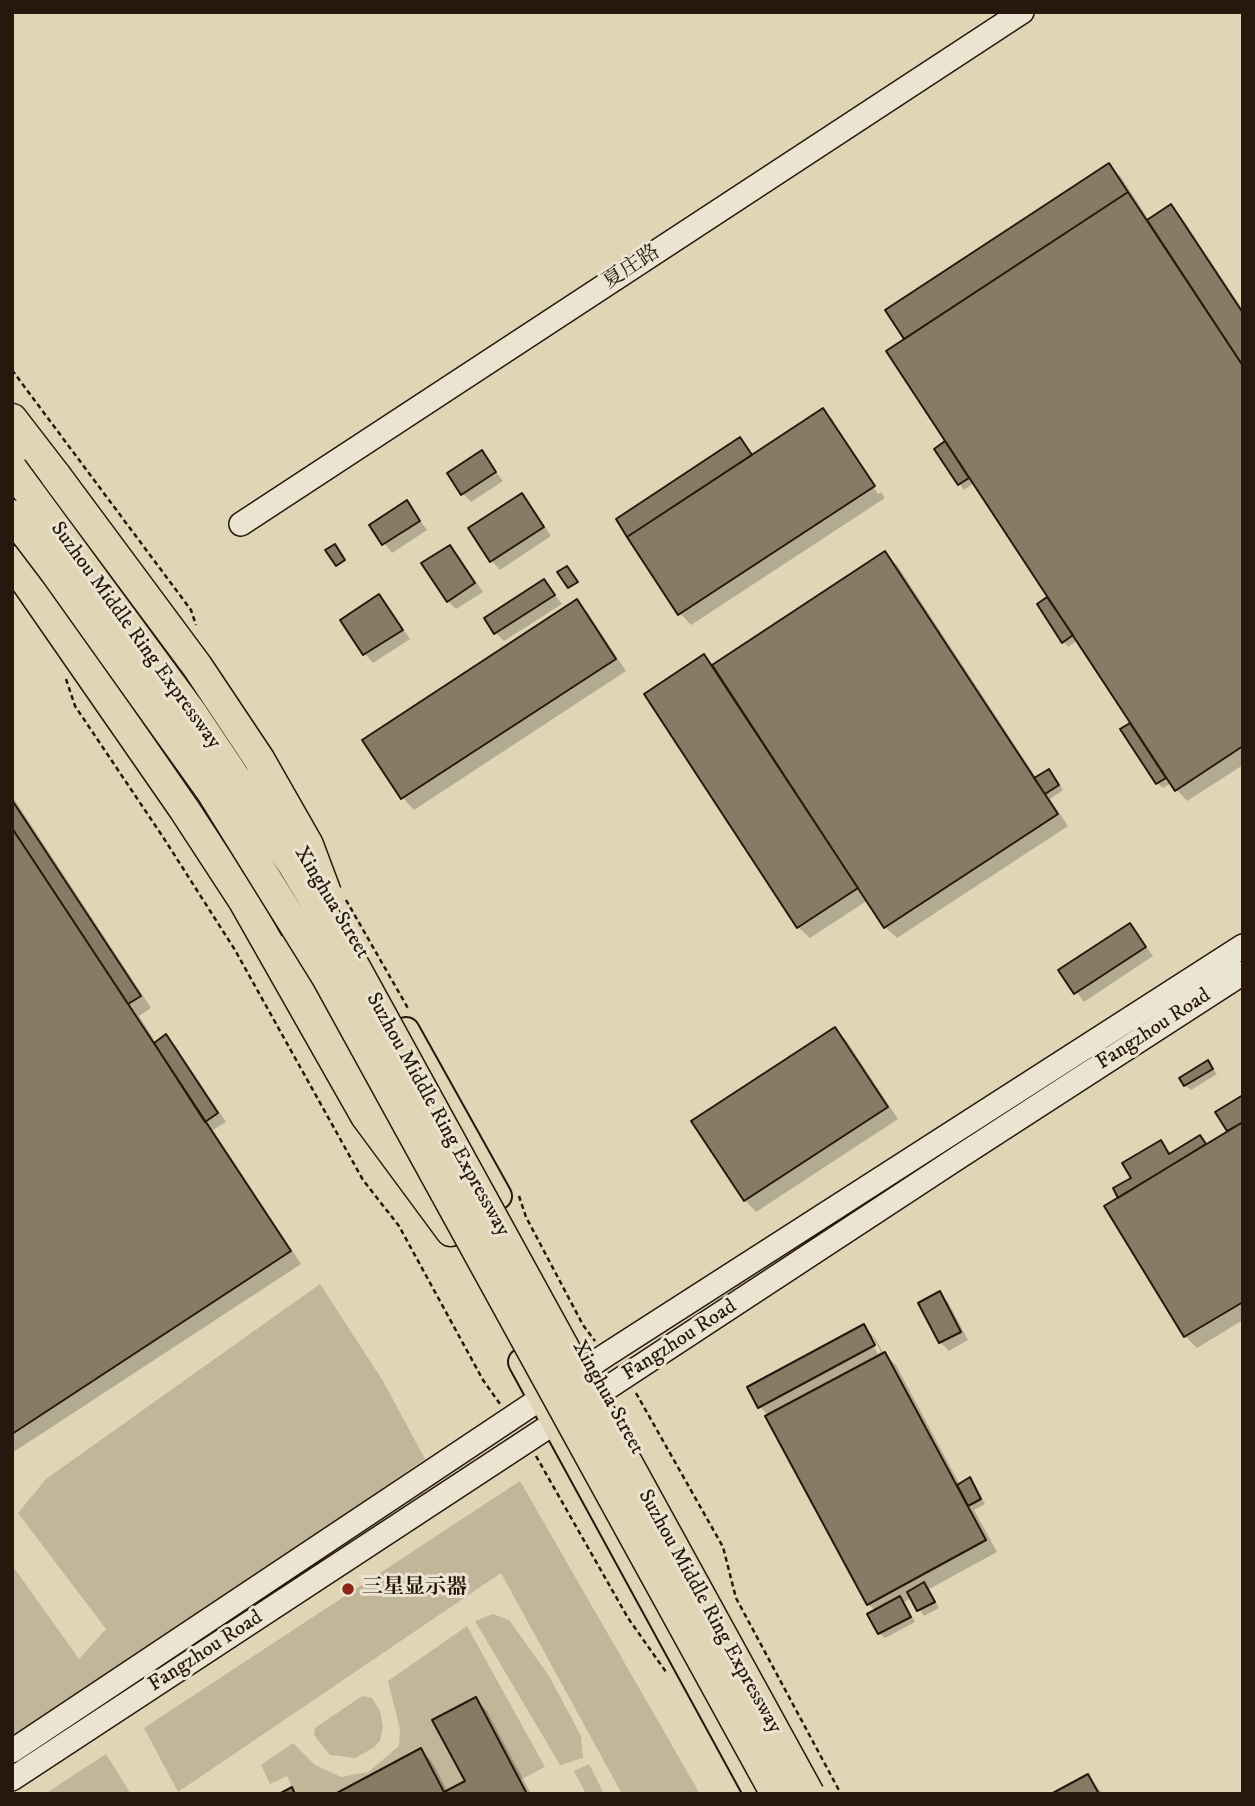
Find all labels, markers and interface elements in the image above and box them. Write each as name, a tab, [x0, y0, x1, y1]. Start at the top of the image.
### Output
street label: 夏庄路	[599, 240, 665, 296]
street label: Suzhou Middle Ring Expressway	[44, 518, 226, 754]
street label: Xinghua Street	[288, 843, 374, 963]
street label: Fangzhou Road	[1092, 984, 1216, 1076]
street label: Suzhou Middle Ring Expressway	[359, 989, 515, 1241]
street label: Fangzhou Road	[618, 1295, 742, 1387]
street label: Xinghua Street	[565, 1337, 649, 1459]
street label: Suzhou Middle Ring Expressway	[631, 1486, 787, 1738]
place label: 三星显示器	[362, 1576, 467, 1602]
marker: 三星显示器	[340, 1581, 356, 1597]
street label: Fangzhou Road	[144, 1606, 268, 1698]

